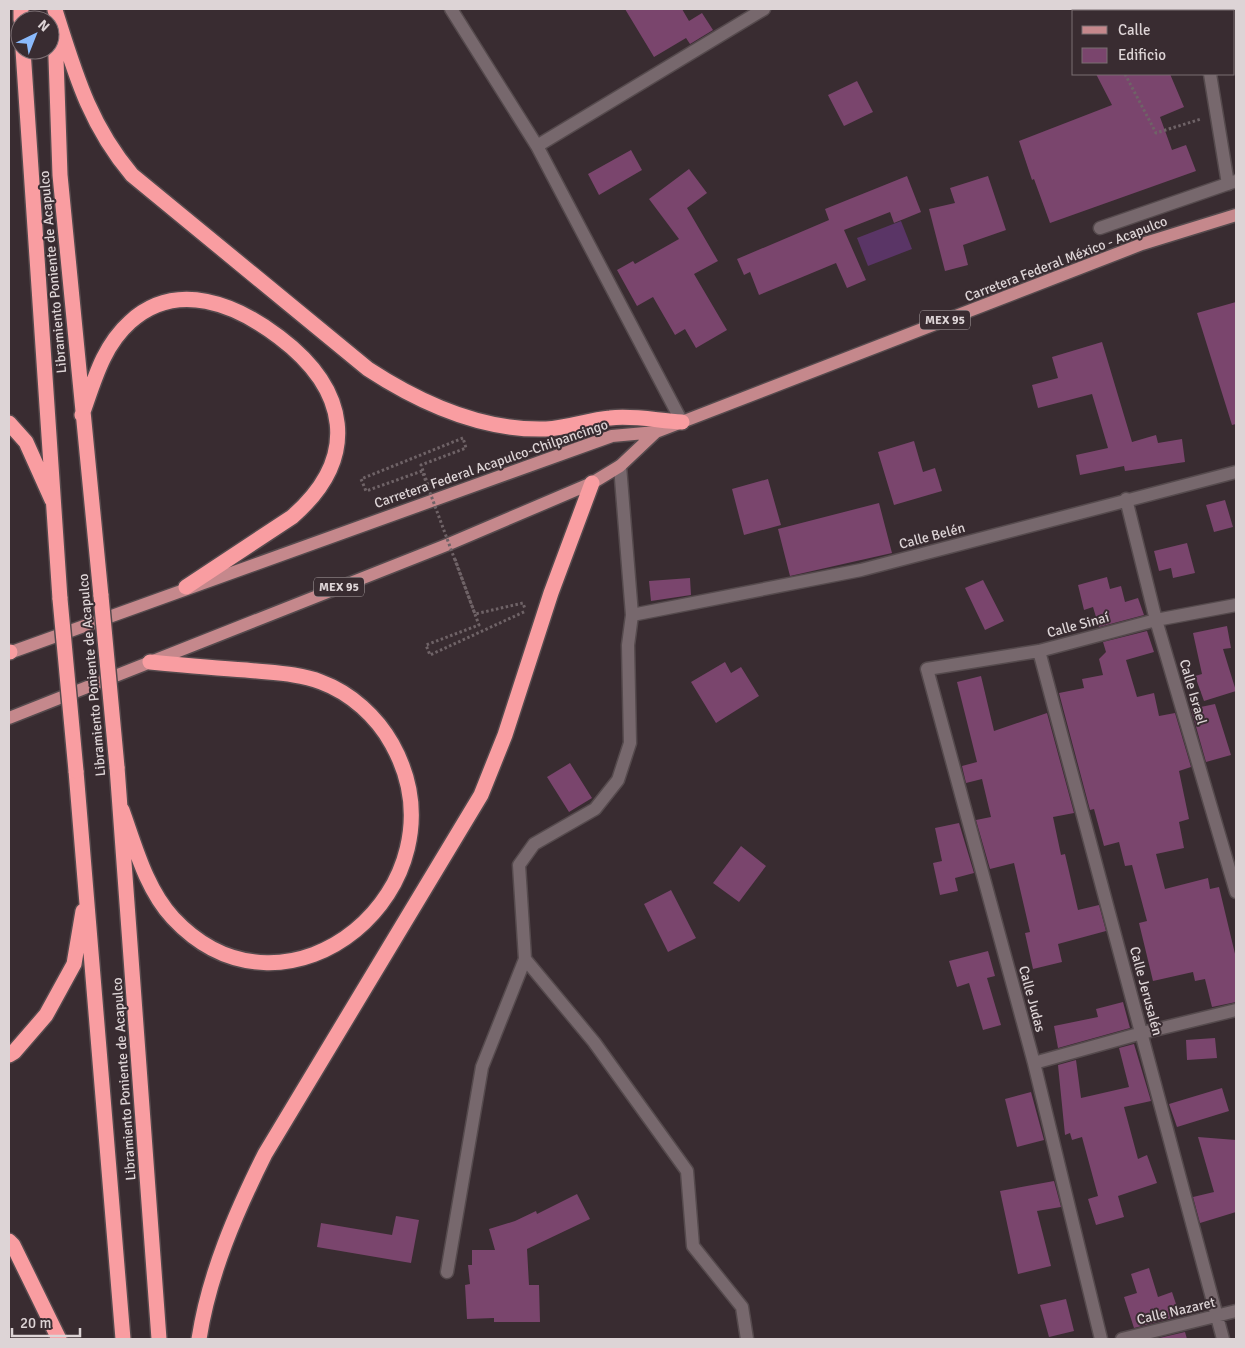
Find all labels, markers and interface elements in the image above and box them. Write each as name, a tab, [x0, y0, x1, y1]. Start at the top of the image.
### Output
north arrow	[10, 10, 60, 60]
legend	[1072, 10, 1235, 75]
text: N	[34, 16, 53, 35]
text: Calle	[1118, 21, 1151, 39]
text: Edificio	[1118, 46, 1166, 64]
street label: Libramiento Poniente de Acapulco	[36, 170, 70, 374]
street label: Carretera Federal México - Acapulco	[962, 212, 1170, 306]
road number: MEX 95	[920, 310, 970, 330]
street label: Carretera Federal Acapulco-Chilpancingo	[372, 416, 610, 512]
street label: Calle Belén	[897, 519, 967, 553]
street label: Libramiento Poniente de Acapulco	[75, 573, 109, 777]
road number: MEX 95	[314, 578, 364, 596]
street label: Calle Sinaí	[1045, 609, 1111, 641]
street label: Calle Israel	[1176, 657, 1210, 727]
street label: Calle Jerusalén	[1126, 945, 1166, 1037]
street label: Calle Judas	[1015, 964, 1049, 1034]
street label: Libramiento Poniente de Acapulco	[108, 977, 140, 1181]
street label: Calle Nazaret	[1135, 1294, 1217, 1328]
scale bar	[12, 1306, 80, 1338]
text: 20 m	[20, 1314, 51, 1332]

